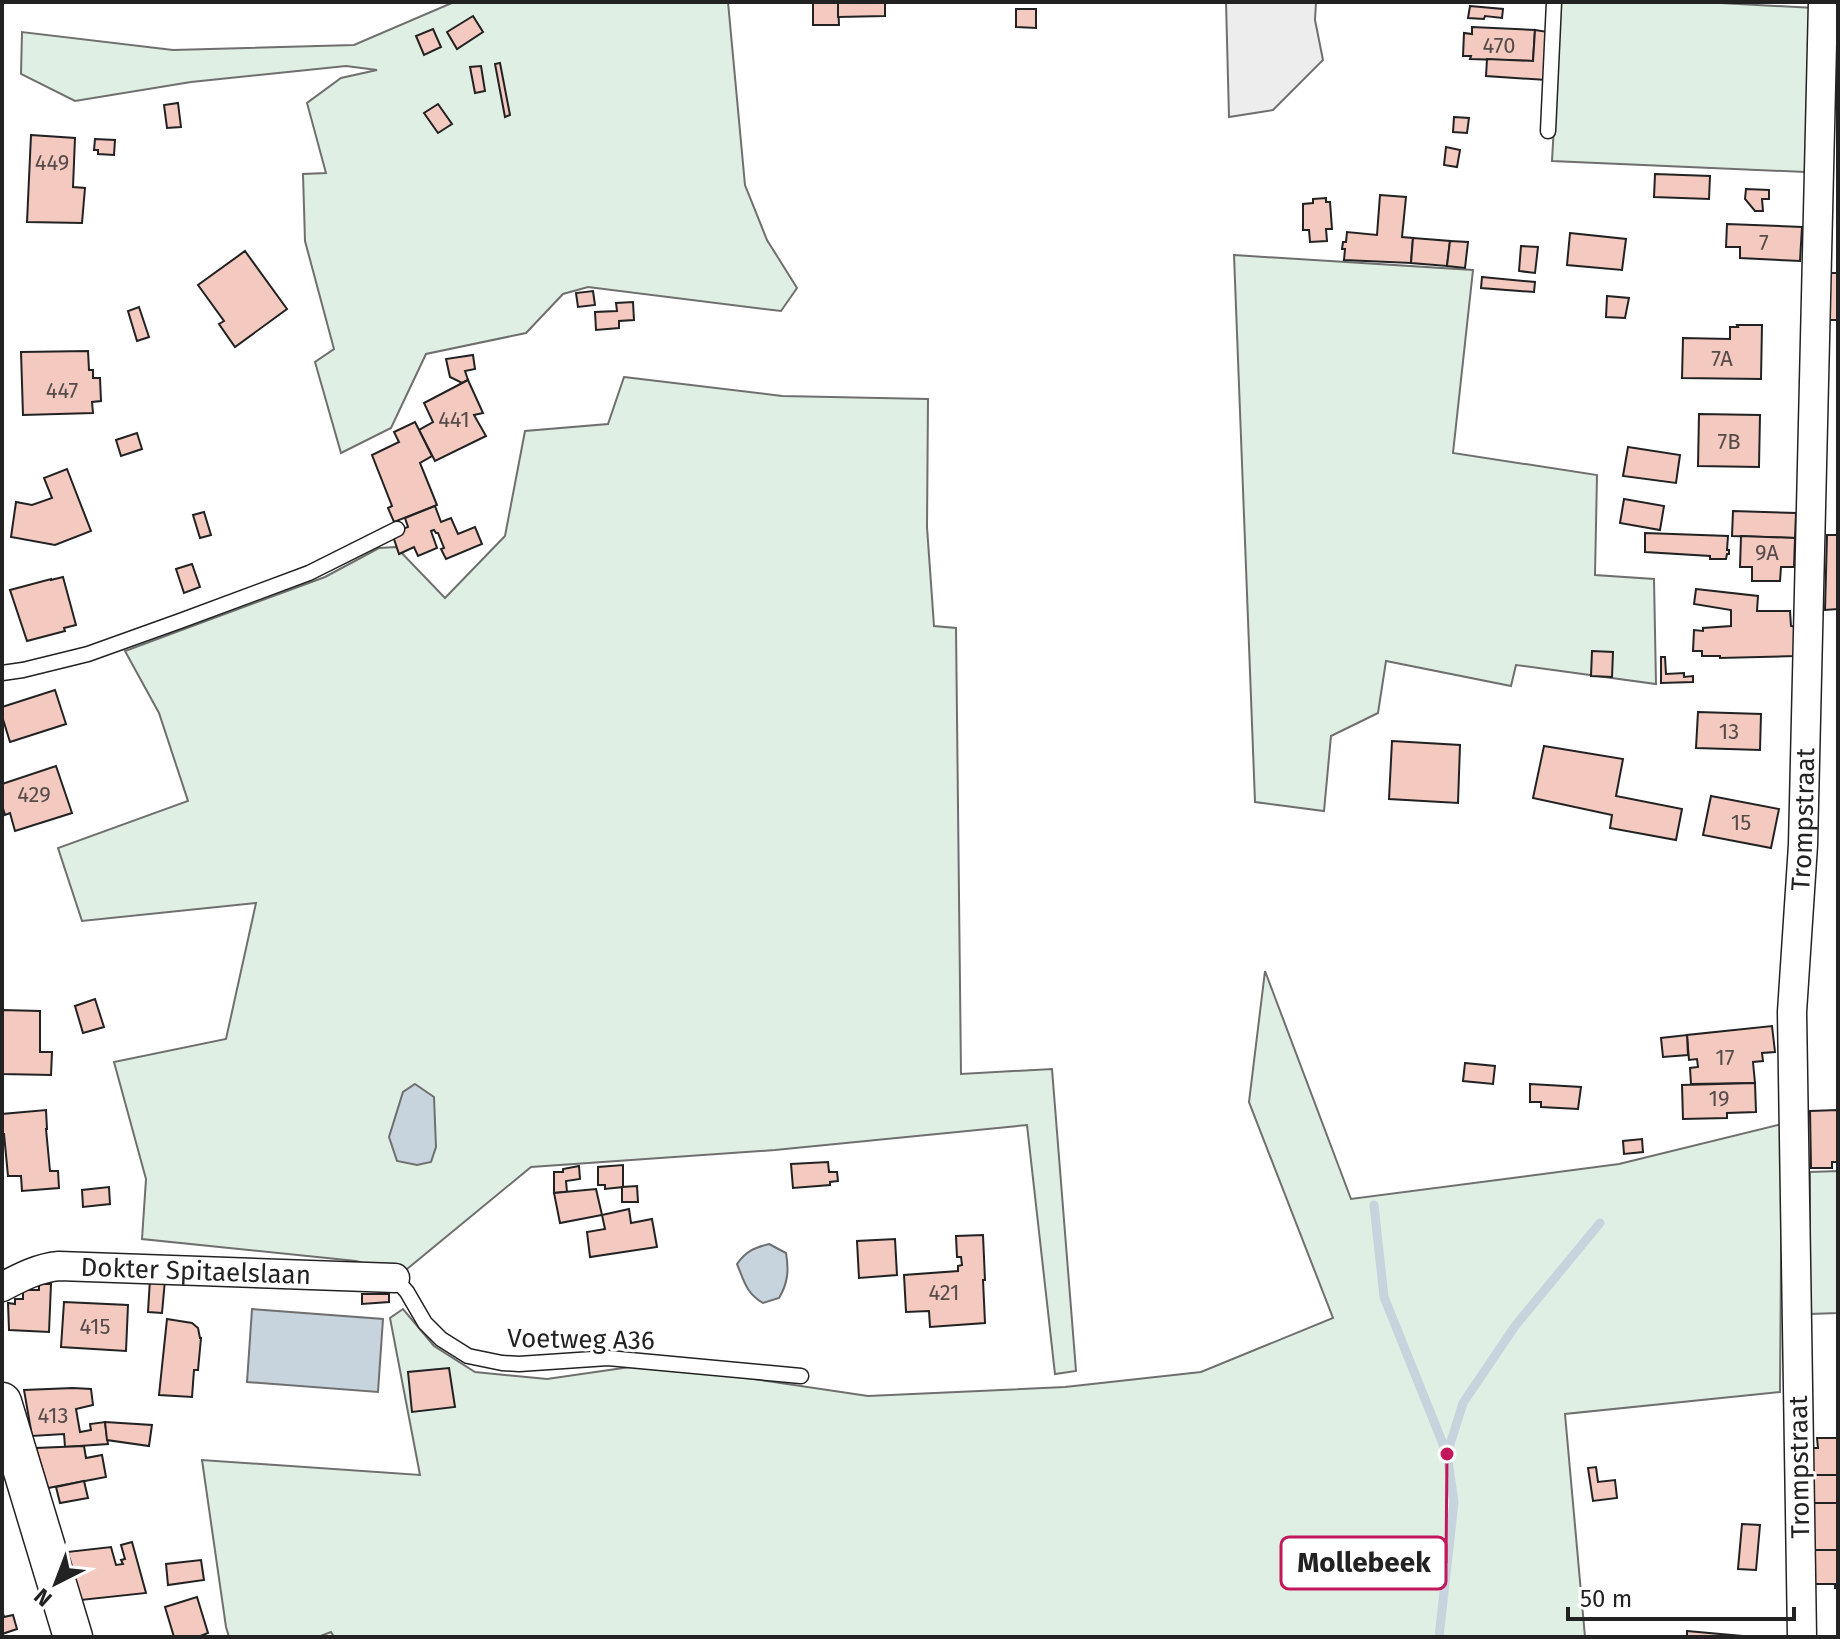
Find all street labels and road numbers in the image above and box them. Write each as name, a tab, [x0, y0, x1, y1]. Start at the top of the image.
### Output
street label: Trompstraat	[1785, 747, 1821, 892]
street label: Dokter Spitaelslaan	[80, 1252, 312, 1291]
street label: Voetweg A36	[507, 1323, 655, 1356]
street label: Trompstraat	[1783, 1395, 1816, 1539]

